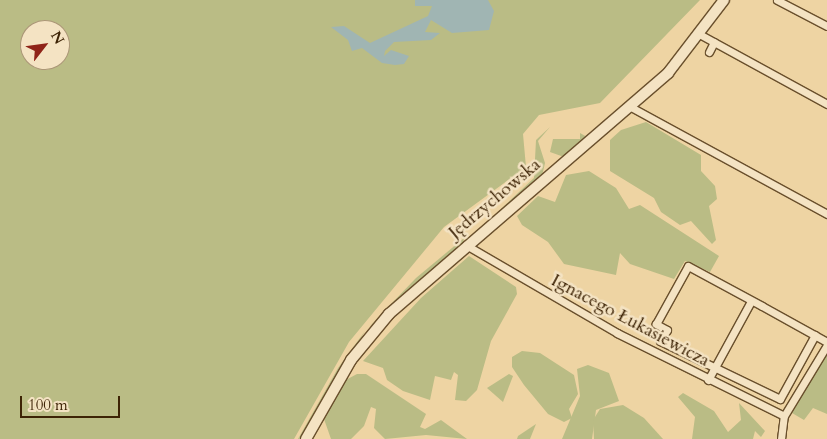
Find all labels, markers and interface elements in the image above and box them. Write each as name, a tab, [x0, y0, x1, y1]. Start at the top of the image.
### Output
north arrow	[20, 20, 70, 70]
text: N	[46, 28, 69, 48]
street label: Jędrzychowska	[445, 154, 545, 244]
street label: Ignacego Łukasiewicza	[547, 270, 713, 372]
scale bar	[22, 386, 122, 418]
text: 100 m	[28, 395, 68, 415]

